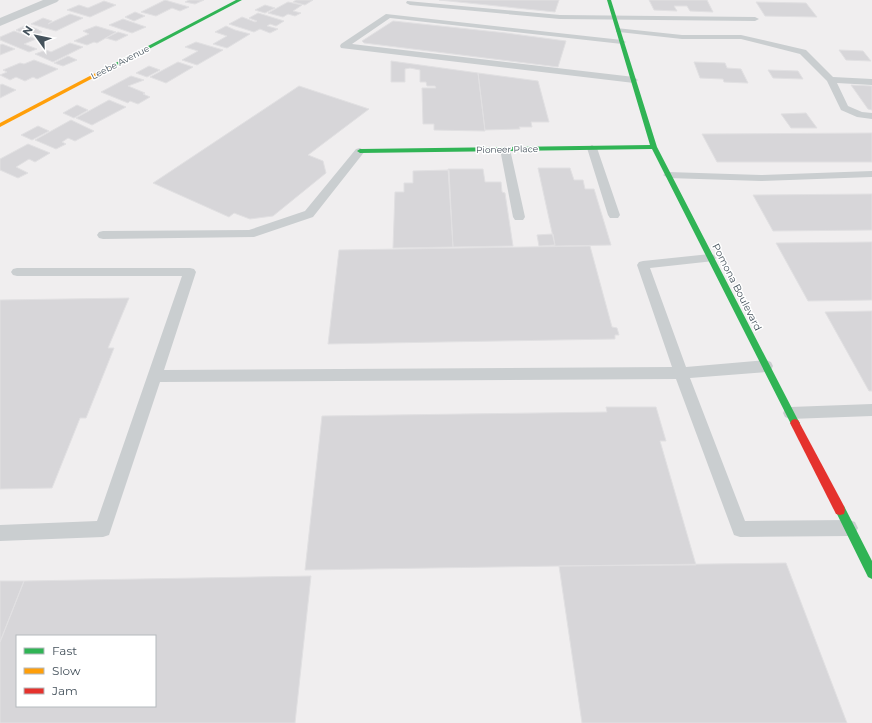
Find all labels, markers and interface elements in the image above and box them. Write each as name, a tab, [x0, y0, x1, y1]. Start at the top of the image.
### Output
north arrow	[16, 16, 56, 56]
text: N	[19, 23, 36, 38]
street label: Leebe Avenue	[89, 42, 151, 81]
street label: Pioneer Place	[476, 143, 539, 155]
street label: Pomona Boulevard	[709, 241, 765, 333]
legend	[16, 635, 156, 707]
text: Fast	[52, 643, 77, 658]
text: Slow	[52, 663, 81, 678]
text: Jam	[51, 683, 78, 698]

